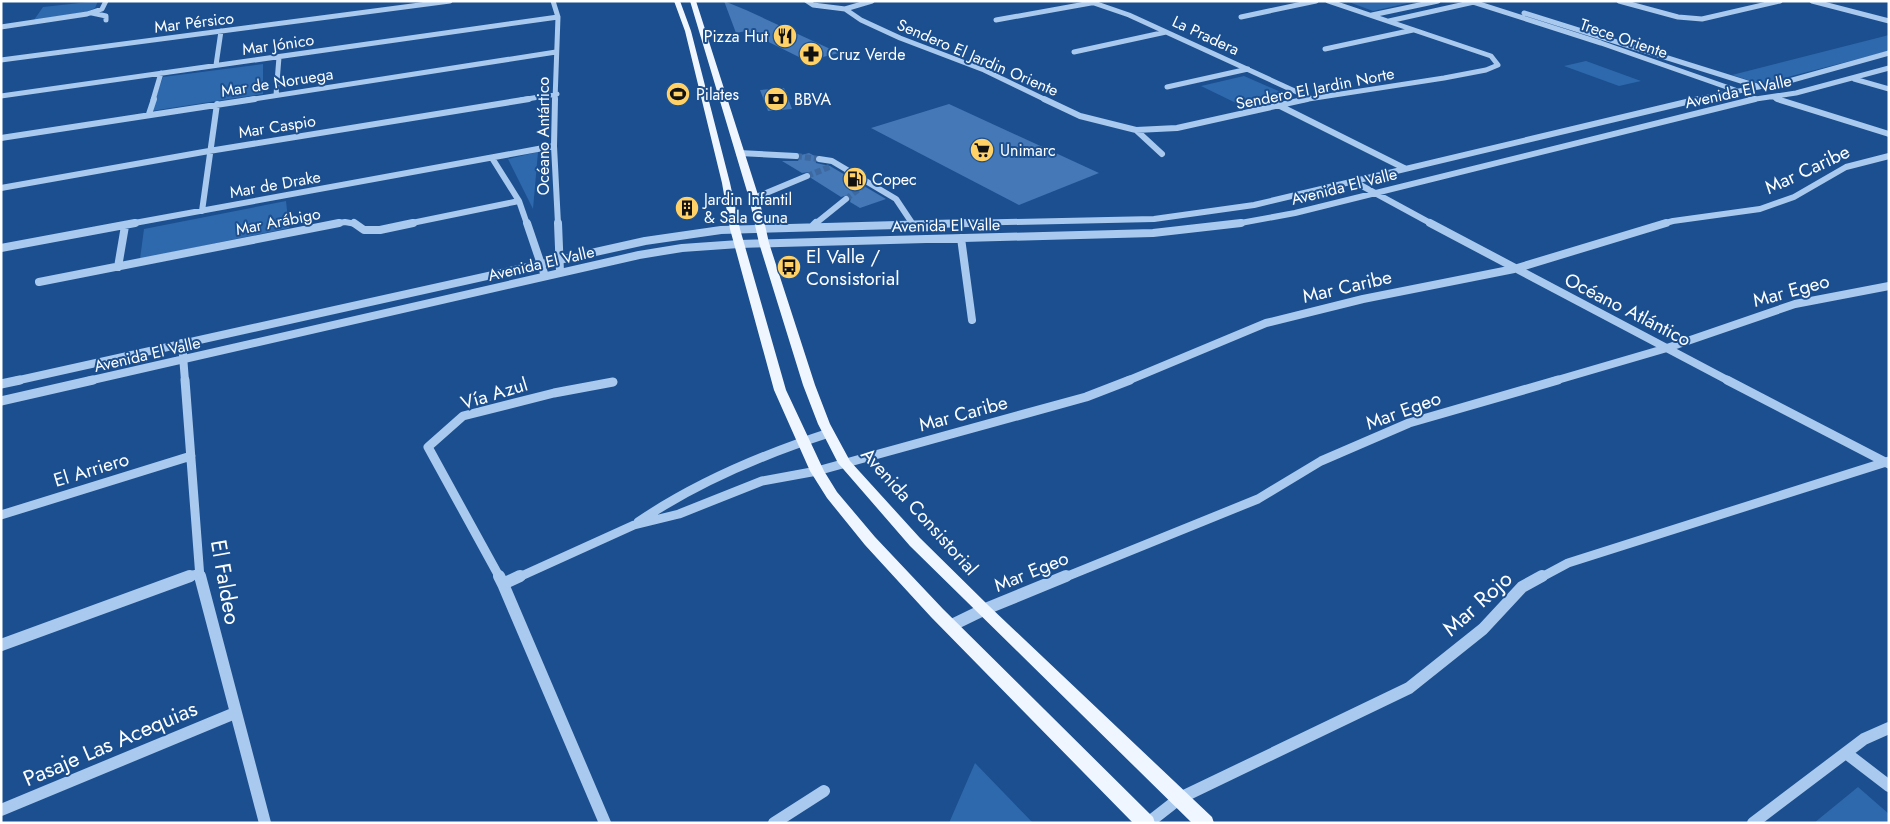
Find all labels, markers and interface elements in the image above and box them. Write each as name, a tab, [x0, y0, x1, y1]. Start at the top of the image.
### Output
street label: Mar Pérsico	[153, 6, 235, 39]
street label: La Pradera	[1168, 10, 1243, 61]
street label: Sendero El Jardin Oriente	[894, 13, 1062, 102]
street label: Trece Oriente	[1577, 13, 1671, 64]
restaurant icon: Pizza Hut	[772, 23, 798, 49]
place label: Pizza Hut	[704, 25, 768, 48]
street label: Mar Jónico	[241, 28, 316, 61]
pharmacy icon: Cruz Verde	[798, 41, 824, 67]
place label: Cruz Verde	[828, 43, 905, 66]
street label: Mar de Noruega	[219, 62, 335, 103]
street label: Sendero El Jardin Norte	[1234, 62, 1396, 115]
street label: Avenida El Valle	[1683, 69, 1794, 114]
street label: Océano Antártico	[532, 76, 555, 195]
sports icon: Pilates	[665, 81, 691, 107]
place label: Pilates	[696, 83, 739, 106]
bank icon: BBVA	[763, 86, 789, 112]
place label: BBVA	[794, 88, 832, 111]
street label: Mar Caspio	[237, 109, 318, 144]
supermarket icon: Unimarc	[969, 137, 995, 163]
street label: Mar Caribe	[1760, 138, 1854, 201]
place label: Unimarc	[1000, 139, 1056, 162]
street label: Avenida El Valle	[1289, 162, 1400, 211]
street label: Mar de Drake	[228, 165, 322, 204]
fuel station icon: Copec	[842, 166, 868, 192]
place label: Copec	[872, 168, 917, 191]
place label: Jardin Infantil & Sala Cuna	[702, 188, 792, 229]
building icon: Jardin Infantil & Sala Cuna	[674, 195, 700, 221]
street label: Mar Arábigo	[234, 202, 323, 241]
street label: Avenida El Valle	[892, 213, 1000, 238]
street label: Avenida El Valle	[486, 240, 597, 287]
place label: El Valle / Consistorial	[806, 243, 900, 292]
bus stop icon: El Valle / Consistorial	[776, 254, 802, 280]
street label: Mar Caribe	[1300, 263, 1395, 310]
street label: Océano Atlántico	[1560, 266, 1696, 353]
street label: Mar Egeo	[1750, 267, 1832, 314]
street label: Avenida El Valle	[92, 331, 203, 378]
street label: Vía Azul	[457, 371, 531, 416]
street label: Mar Egeo	[1362, 384, 1445, 437]
street label: Mar Caribe	[916, 389, 1011, 438]
street label: Avenida Consistorial	[855, 442, 984, 581]
street label: El Arriero	[50, 445, 132, 494]
street label: El Faldeo	[203, 537, 249, 627]
street label: Mar Egeo	[990, 544, 1072, 599]
street label: Mar Rojo	[1435, 563, 1519, 643]
street label: Pasaje Las Acequias	[18, 692, 202, 794]

